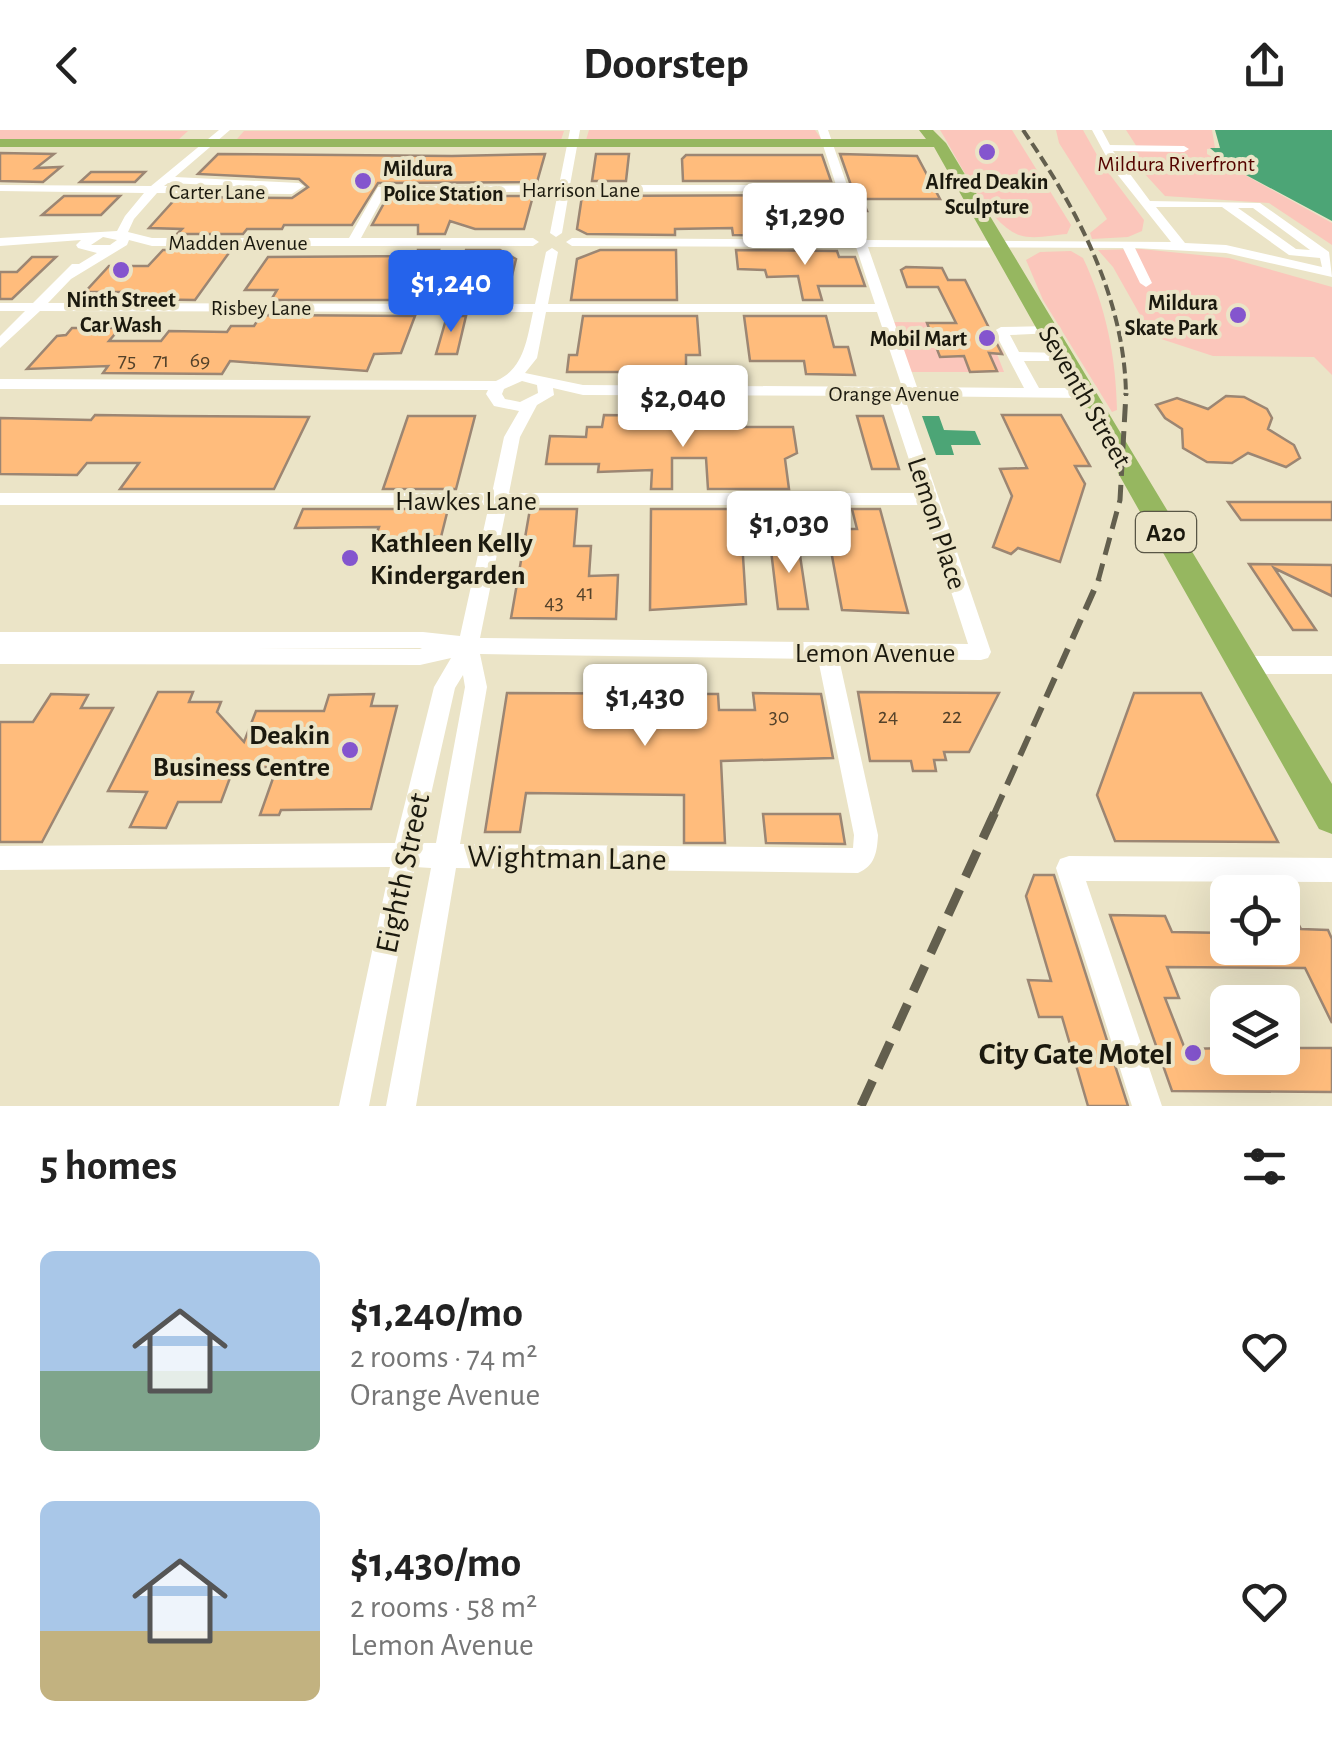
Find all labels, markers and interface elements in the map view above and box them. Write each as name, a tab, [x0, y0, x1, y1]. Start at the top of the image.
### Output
icon: back	[40, 38, 95, 93]
icon: share	[1237, 38, 1292, 93]
text: Doorstep	[583, 42, 749, 87]
marker: Alfred Deakin Sculpture	[976, 141, 998, 163]
park label: Mildura Riverfront	[1097, 153, 1255, 175]
place label: Mildura Police Station	[383, 158, 504, 205]
marker: Mildura Police Station	[352, 170, 374, 192]
place label: Alfred Deakin Sculpture	[926, 171, 1048, 218]
street label: Harrison Lane	[522, 179, 640, 201]
street label: Carter Lane	[169, 181, 265, 203]
pin: $1,290	[724, 183, 886, 268]
text: $1,290	[765, 199, 845, 231]
street label: Madden Avenue	[168, 232, 308, 254]
pin: $1,240	[370, 250, 532, 335]
marker: Ninth Street Car Wash	[110, 259, 132, 281]
text: $1,240	[410, 266, 492, 298]
place label: Ninth Street Car Wash	[66, 289, 176, 336]
place label: Mildura Skate Park	[1125, 292, 1218, 339]
street label: Risbey Lane	[211, 297, 311, 319]
marker: Mildura Skate Park	[1227, 304, 1249, 326]
street label: Seventh Street	[1033, 321, 1136, 473]
marker: Mobil Mart	[976, 327, 998, 349]
place label: Mobil Mart	[870, 328, 968, 350]
house number: 75	[118, 349, 136, 371]
house number: 71	[153, 349, 169, 371]
house number: 69	[190, 349, 210, 371]
pin: $2,040	[602, 365, 764, 450]
text: $2,040	[640, 381, 726, 413]
street label: Orange Avenue	[829, 383, 959, 405]
street label: Lemon Place	[902, 454, 971, 593]
street label: Hawkes Lane	[395, 488, 537, 516]
pin: $1,030	[708, 491, 870, 576]
text: $1,030	[749, 507, 829, 539]
road number: A20	[1136, 512, 1196, 552]
place label: Kathleen Kelly Kindergarden	[370, 530, 533, 590]
marker: Kathleen Kelly Kindergarden	[339, 547, 361, 569]
house number: 41	[576, 581, 594, 603]
house number: 43	[544, 591, 564, 613]
street label: Lemon Avenue	[795, 640, 955, 668]
pin: $1,430	[564, 664, 726, 749]
text: $1,430	[605, 680, 685, 712]
house number: 30	[769, 705, 789, 727]
house number: 24	[878, 705, 898, 727]
house number: 22	[942, 705, 962, 727]
place label: Deakin Business Centre	[153, 722, 330, 782]
marker: Deakin Business Centre	[339, 739, 361, 761]
street label: Eighth Street	[370, 790, 436, 956]
street label: Wightman Lane	[467, 840, 667, 876]
map controls	[1210, 875, 1300, 1075]
button: locate	[1210, 875, 1300, 965]
button: layers	[1210, 985, 1300, 1075]
place label: City Gate Motel	[979, 1038, 1173, 1070]
marker: City Gate Motel	[1182, 1042, 1204, 1064]
icon: filters	[1237, 1139, 1292, 1194]
text: 5 homes	[40, 1145, 177, 1187]
icon: home	[120, 1291, 240, 1411]
text: $1,240/mo	[350, 1292, 523, 1334]
icon: heart	[1237, 1324, 1292, 1379]
text: 2 rooms · 74 m²	[350, 1341, 537, 1373]
text: Orange Avenue	[350, 1379, 540, 1411]
icon: home	[120, 1541, 240, 1661]
text: $1,430/mo	[350, 1542, 521, 1584]
icon: heart	[1237, 1574, 1292, 1629]
text: 2 rooms · 58 m²	[350, 1591, 537, 1623]
text: Lemon Avenue	[350, 1629, 534, 1661]

